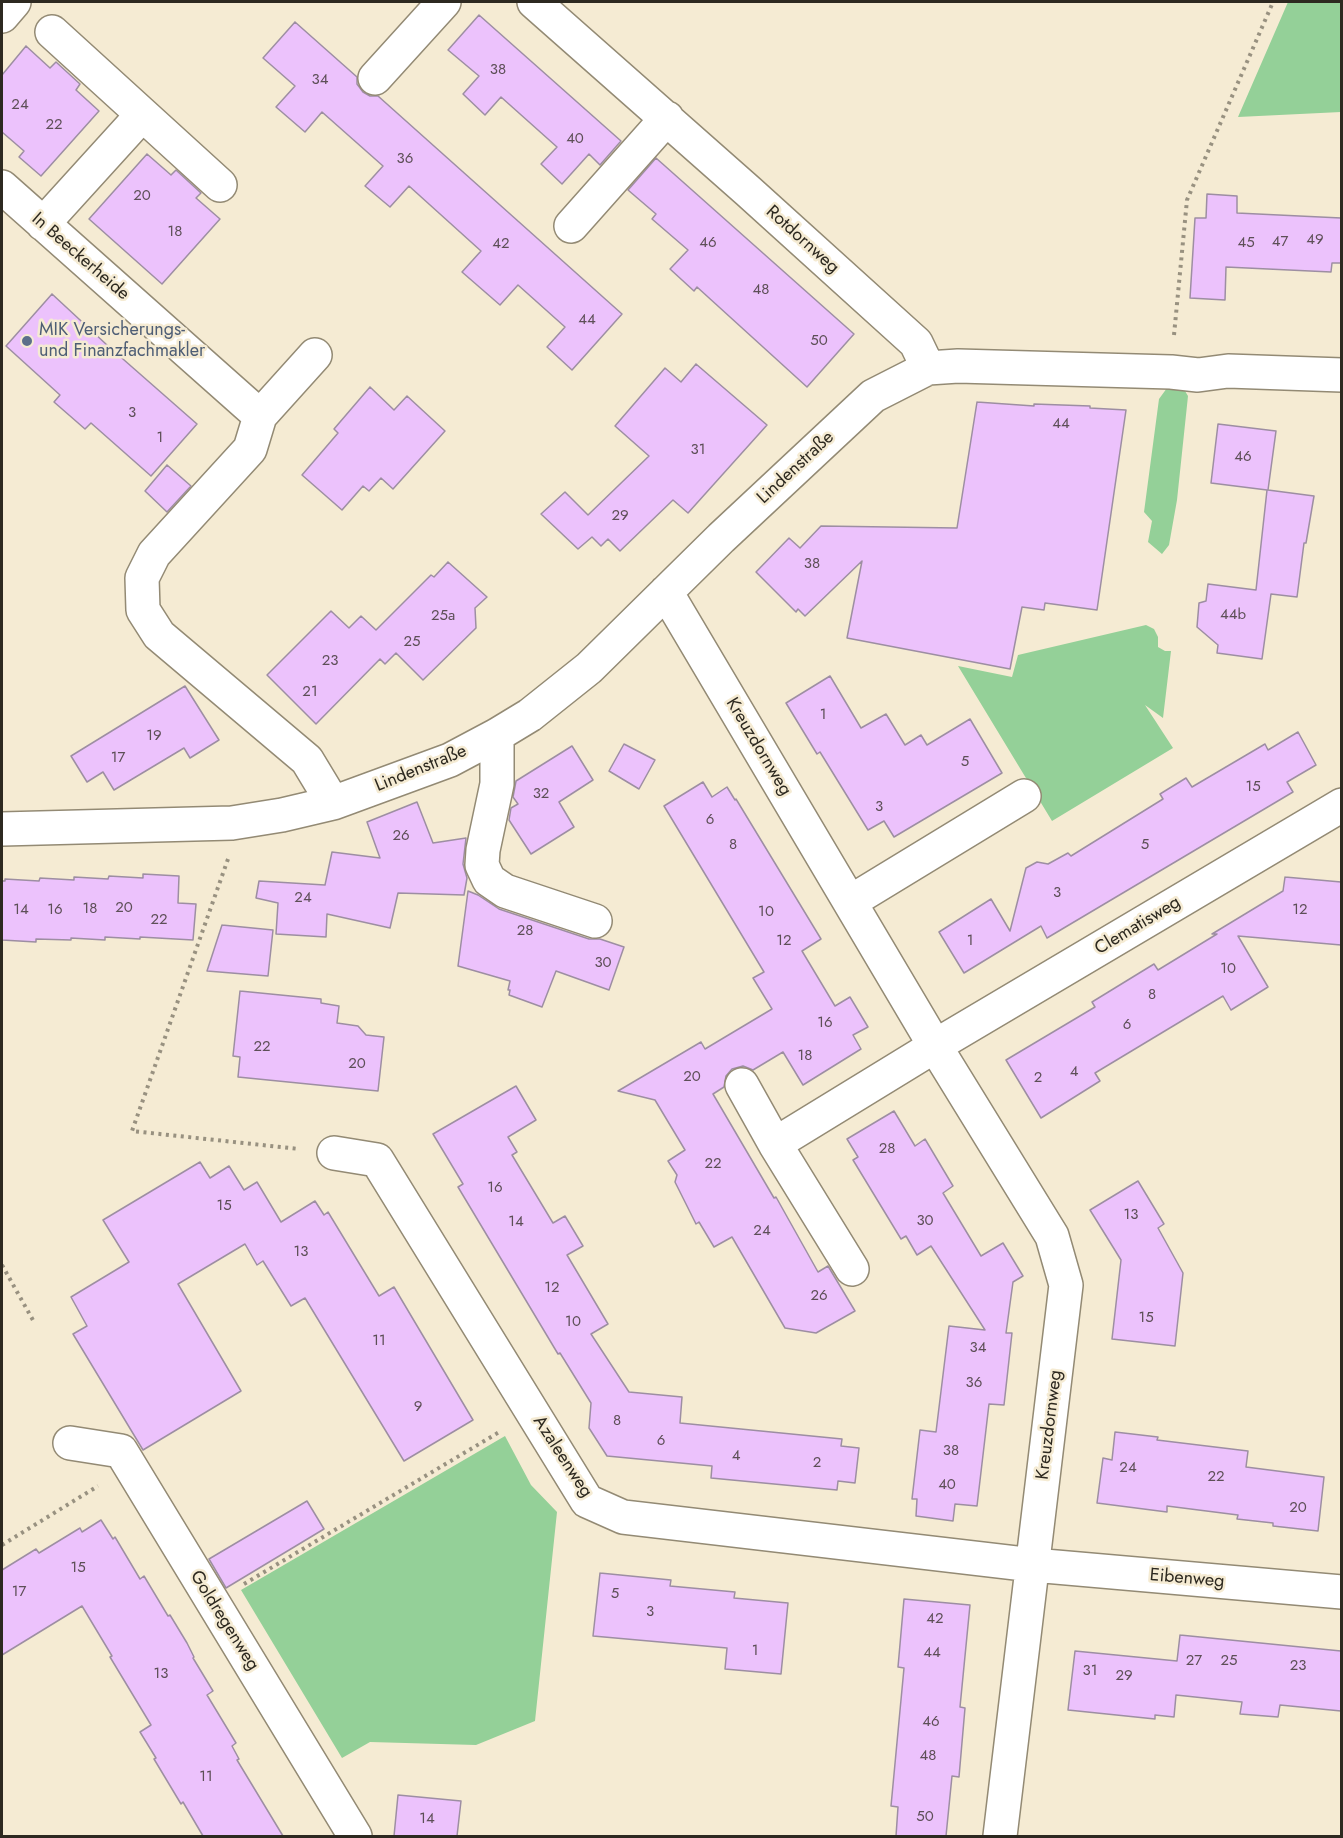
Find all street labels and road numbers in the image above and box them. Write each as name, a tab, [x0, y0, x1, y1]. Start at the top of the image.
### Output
street label: Rotdornweg	[761, 201, 843, 279]
street label: In Beeckerheide	[27, 209, 133, 305]
street label: Lindenstraße	[753, 427, 839, 509]
street label: Kreuzdornweg	[720, 694, 796, 800]
street label: Lindenstraße	[372, 741, 470, 797]
street label: Clematisweg	[1091, 892, 1185, 960]
street label: Kreuzdornweg	[1033, 1369, 1067, 1481]
street label: Azaleenweg	[528, 1412, 596, 1502]
street label: Eibenweg	[1149, 1565, 1225, 1593]
street label: Goldregenweg	[185, 1567, 263, 1675]

